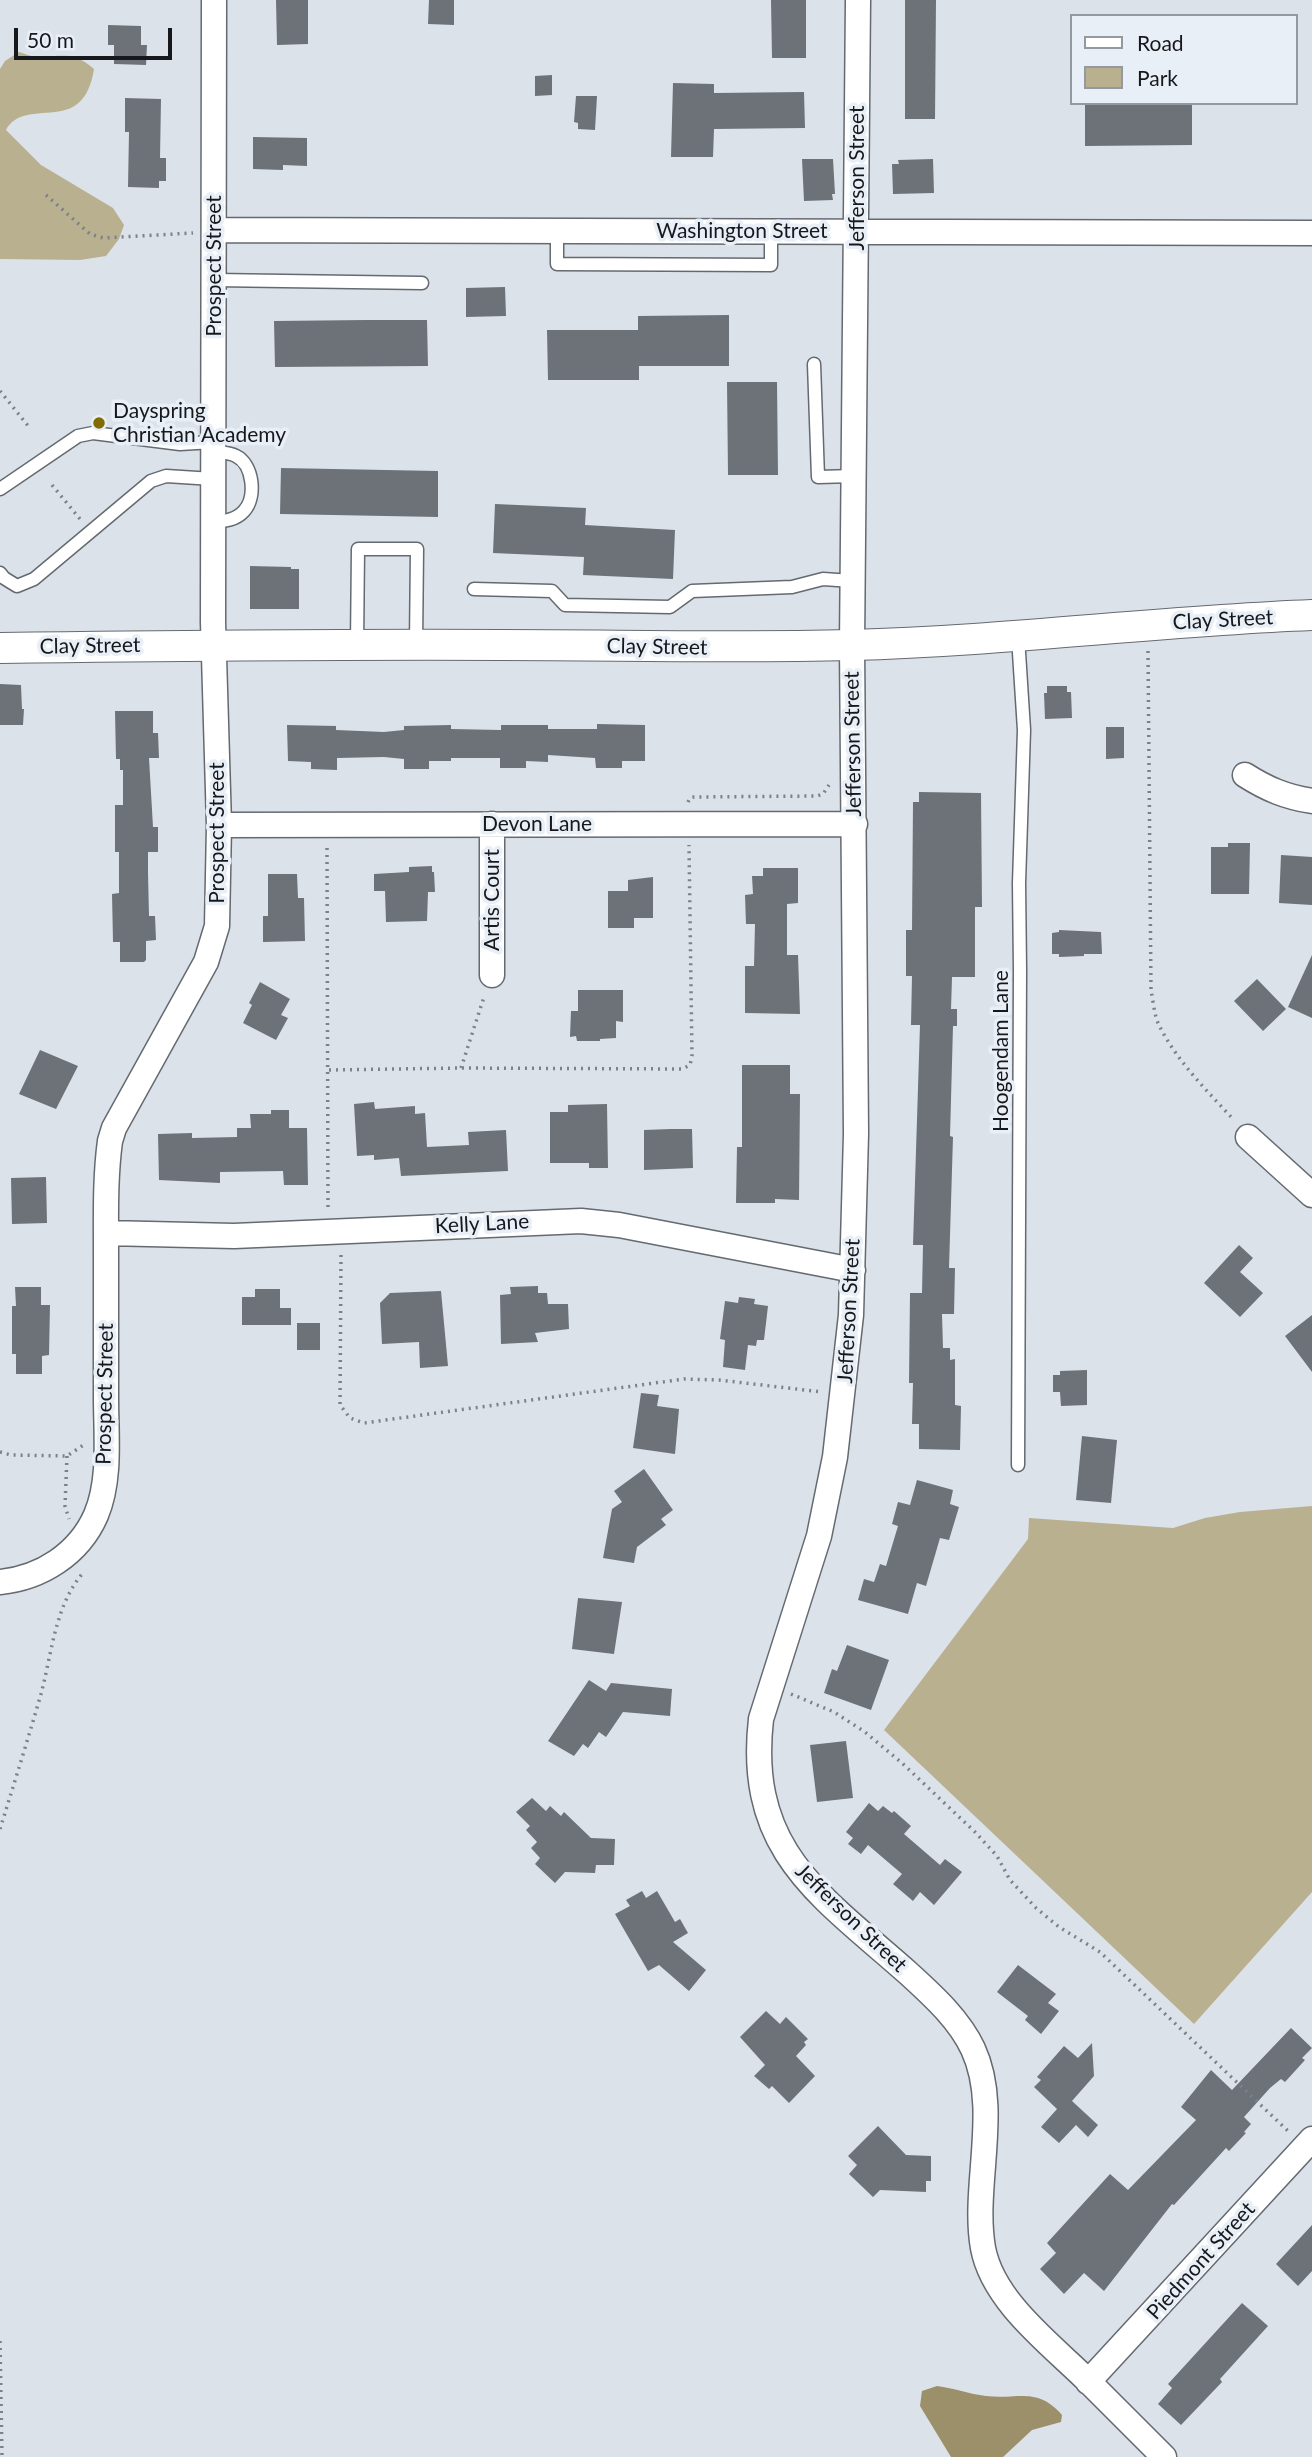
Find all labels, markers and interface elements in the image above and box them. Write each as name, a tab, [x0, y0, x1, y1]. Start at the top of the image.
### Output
scale bar	[18, 14, 175, 58]
legend	[1070, 14, 1298, 105]
text: 50 m	[27, 27, 74, 52]
text: Road	[1137, 30, 1184, 55]
text: Park	[1137, 65, 1178, 90]
street label: Jefferson Street	[844, 105, 870, 251]
street label: Prospect Street	[201, 195, 227, 337]
street label: Washington Street	[656, 218, 828, 244]
place label: Dayspring Christian Academy	[113, 398, 286, 448]
marker: Dayspring Christian Academy	[91, 415, 107, 431]
street label: Clay Street	[1172, 605, 1274, 635]
street label: Clay Street	[39, 633, 141, 659]
street label: Clay Street	[606, 634, 708, 660]
street label: Jefferson Street	[839, 671, 867, 817]
street label: Prospect Street	[204, 762, 230, 904]
street label: Devon Lane	[482, 811, 592, 837]
street label: Artis Court	[479, 849, 505, 951]
street label: Hoogendam Lane	[988, 970, 1014, 1132]
street label: Kelly Lane	[434, 1209, 530, 1239]
street label: Jefferson Street	[833, 1238, 865, 1384]
street label: Prospect Street	[91, 1323, 119, 1465]
street label: Jefferson Street	[790, 1859, 912, 1977]
street label: Piedmont Street	[1142, 2197, 1260, 2325]

